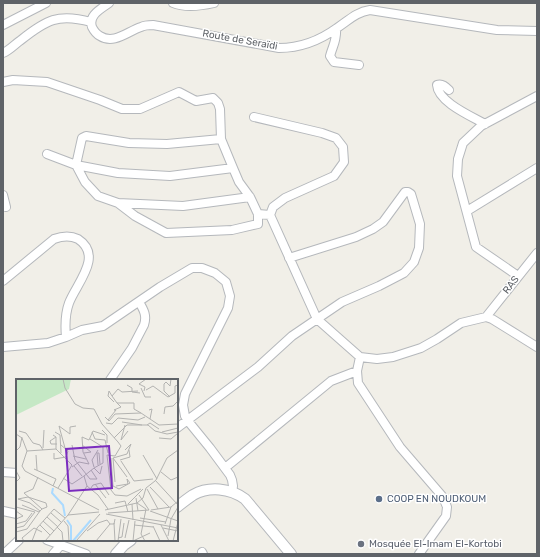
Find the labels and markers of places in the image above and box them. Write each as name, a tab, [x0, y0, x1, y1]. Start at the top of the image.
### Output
place label: COOP EN NOUDKOUM	[387, 493, 486, 505]
marker: COOP EN NOUDKOUM	[374, 494, 384, 504]
place label: Mosquée El-Imam El-Kortobi	[369, 538, 502, 550]
marker: Mosquée El-Imam El-Kortobi	[356, 539, 366, 549]

